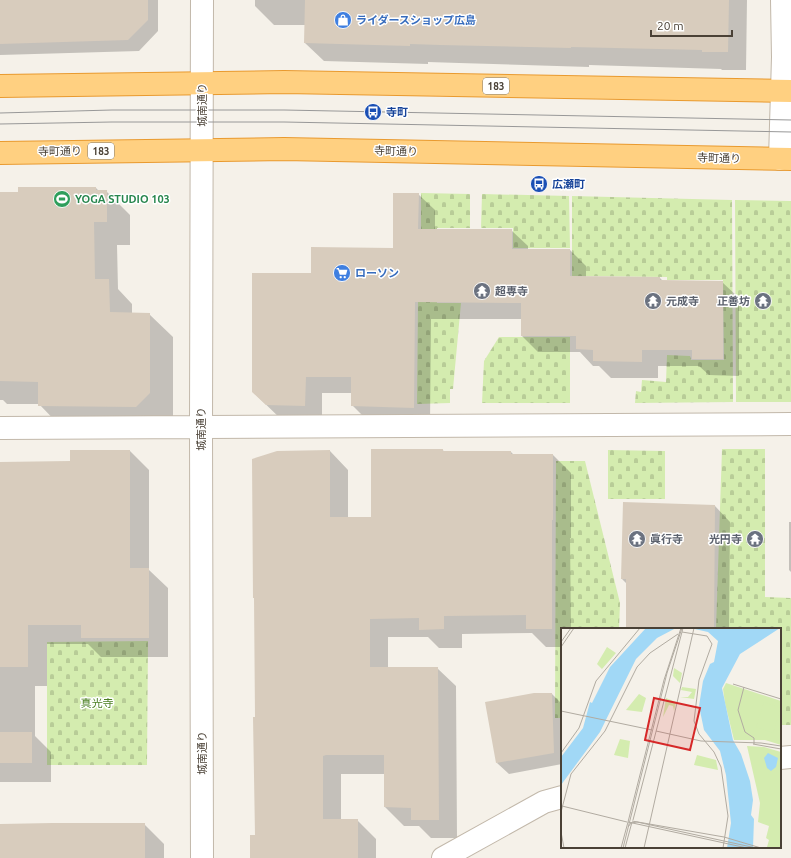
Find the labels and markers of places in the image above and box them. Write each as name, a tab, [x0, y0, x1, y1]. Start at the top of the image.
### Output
shop icon: ライダースショップ広島	[333, 10, 353, 30]
place label: ライダースショップ広島	[356, 14, 476, 26]
bus stop icon: 寺町	[363, 102, 383, 122]
place label: 寺町	[386, 106, 408, 118]
bus stop icon: 広瀬町	[529, 174, 549, 194]
place label: 広瀬町	[552, 178, 585, 190]
sports icon: YOGA STUDIO 103	[52, 189, 72, 209]
place label: YOGA STUDIO 103	[75, 193, 170, 205]
supermarket icon: ローソン	[332, 263, 352, 283]
place label: ローソン	[355, 267, 399, 279]
temple icon: 超専寺	[472, 281, 492, 301]
place label: 超専寺	[495, 285, 528, 297]
temple icon: 元成寺	[643, 291, 663, 311]
temple icon: 正善坊	[753, 291, 773, 311]
place label: 元成寺	[666, 295, 699, 307]
place label: 正善坊	[717, 295, 750, 307]
temple icon: 眞行寺	[627, 529, 647, 549]
temple icon: 光円寺	[745, 529, 765, 549]
place label: 眞行寺	[650, 533, 683, 545]
place label: 光円寺	[709, 533, 742, 545]

